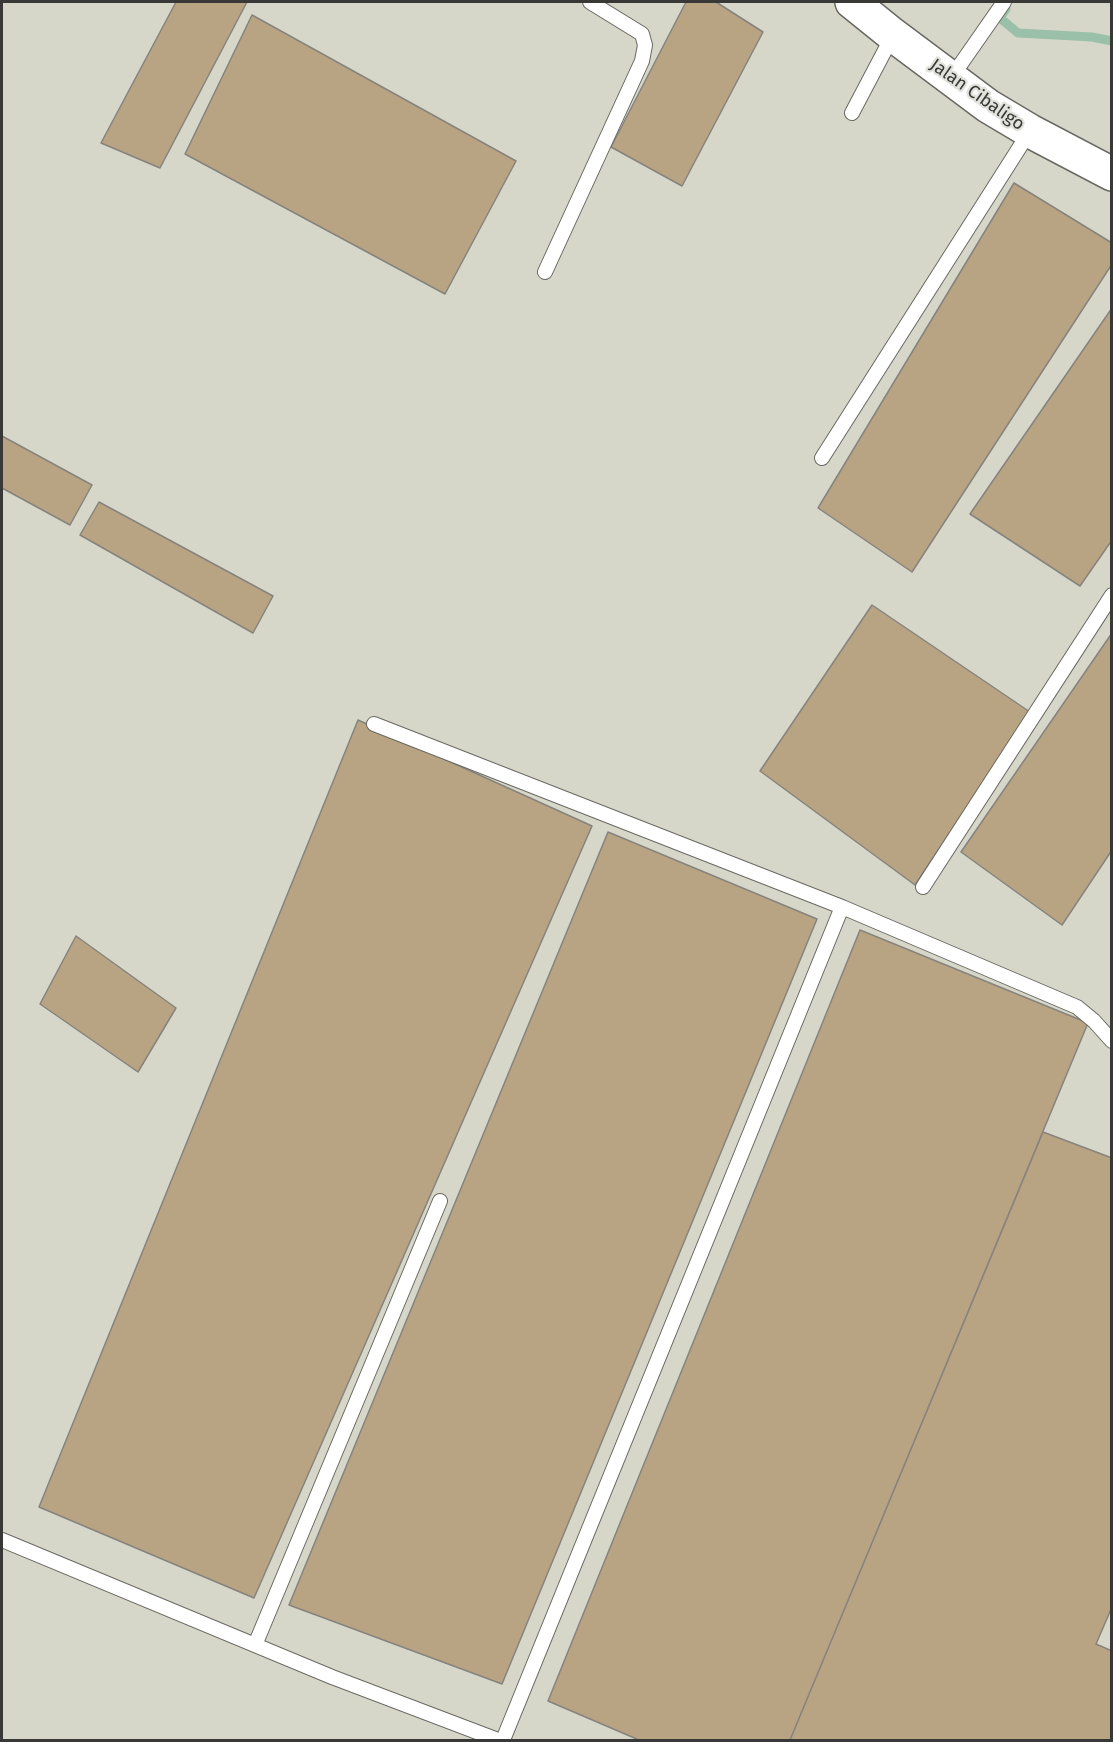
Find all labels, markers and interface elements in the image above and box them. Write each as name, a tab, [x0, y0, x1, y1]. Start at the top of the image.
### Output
street label: Jalan Cibaligo	[926, 54, 1028, 136]

